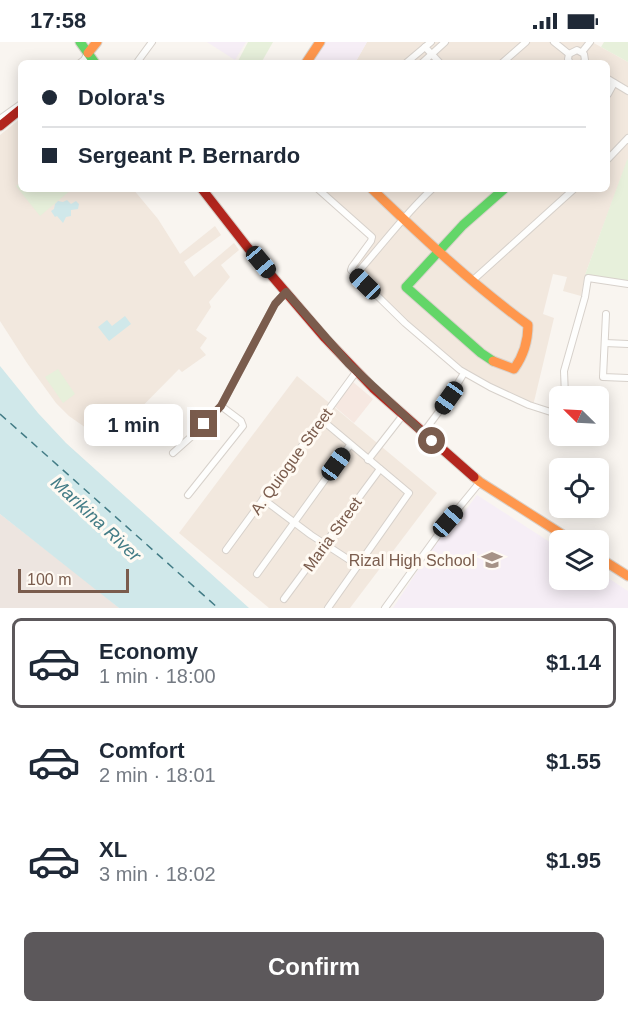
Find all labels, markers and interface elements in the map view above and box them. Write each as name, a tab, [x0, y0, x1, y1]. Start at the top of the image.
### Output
text: 17:58	[30, 8, 86, 33]
text: Dolora's	[78, 85, 165, 110]
text: Sergeant P. Bernardo	[78, 143, 300, 168]
car	[243, 242, 279, 282]
car	[346, 265, 384, 303]
car	[431, 378, 467, 418]
north arrow	[549, 386, 609, 446]
map controls	[549, 386, 609, 590]
callout: 1 min	[84, 403, 183, 445]
street label: A. Quiogue Street	[247, 404, 336, 518]
route end	[190, 410, 217, 437]
text: 1 min	[107, 414, 160, 436]
route start	[418, 427, 445, 454]
car	[318, 444, 354, 484]
button: locate	[549, 458, 609, 518]
water label: Marikina River	[47, 472, 146, 566]
street label: Maria Street	[300, 494, 365, 575]
car	[429, 502, 467, 540]
button: layers	[549, 530, 609, 590]
school or university icon: Rizal High School	[480, 548, 504, 572]
place label: Rizal High School	[349, 552, 475, 569]
scale bar	[18, 566, 129, 594]
text: 100 m	[27, 571, 71, 588]
icon: car	[27, 636, 81, 690]
text: Economy	[99, 639, 198, 664]
text: $1.14	[546, 650, 601, 675]
text: 1 min · 18:00	[99, 665, 216, 687]
icon: car	[27, 735, 81, 789]
text: Comfort	[99, 738, 185, 763]
text: $1.55	[546, 749, 601, 774]
text: 2 min · 18:01	[99, 764, 216, 786]
icon: car	[27, 834, 81, 888]
text: XL	[99, 837, 127, 862]
text: $1.95	[546, 848, 601, 873]
text: 3 min · 18:02	[99, 863, 216, 885]
button: Confirm	[24, 932, 604, 1001]

